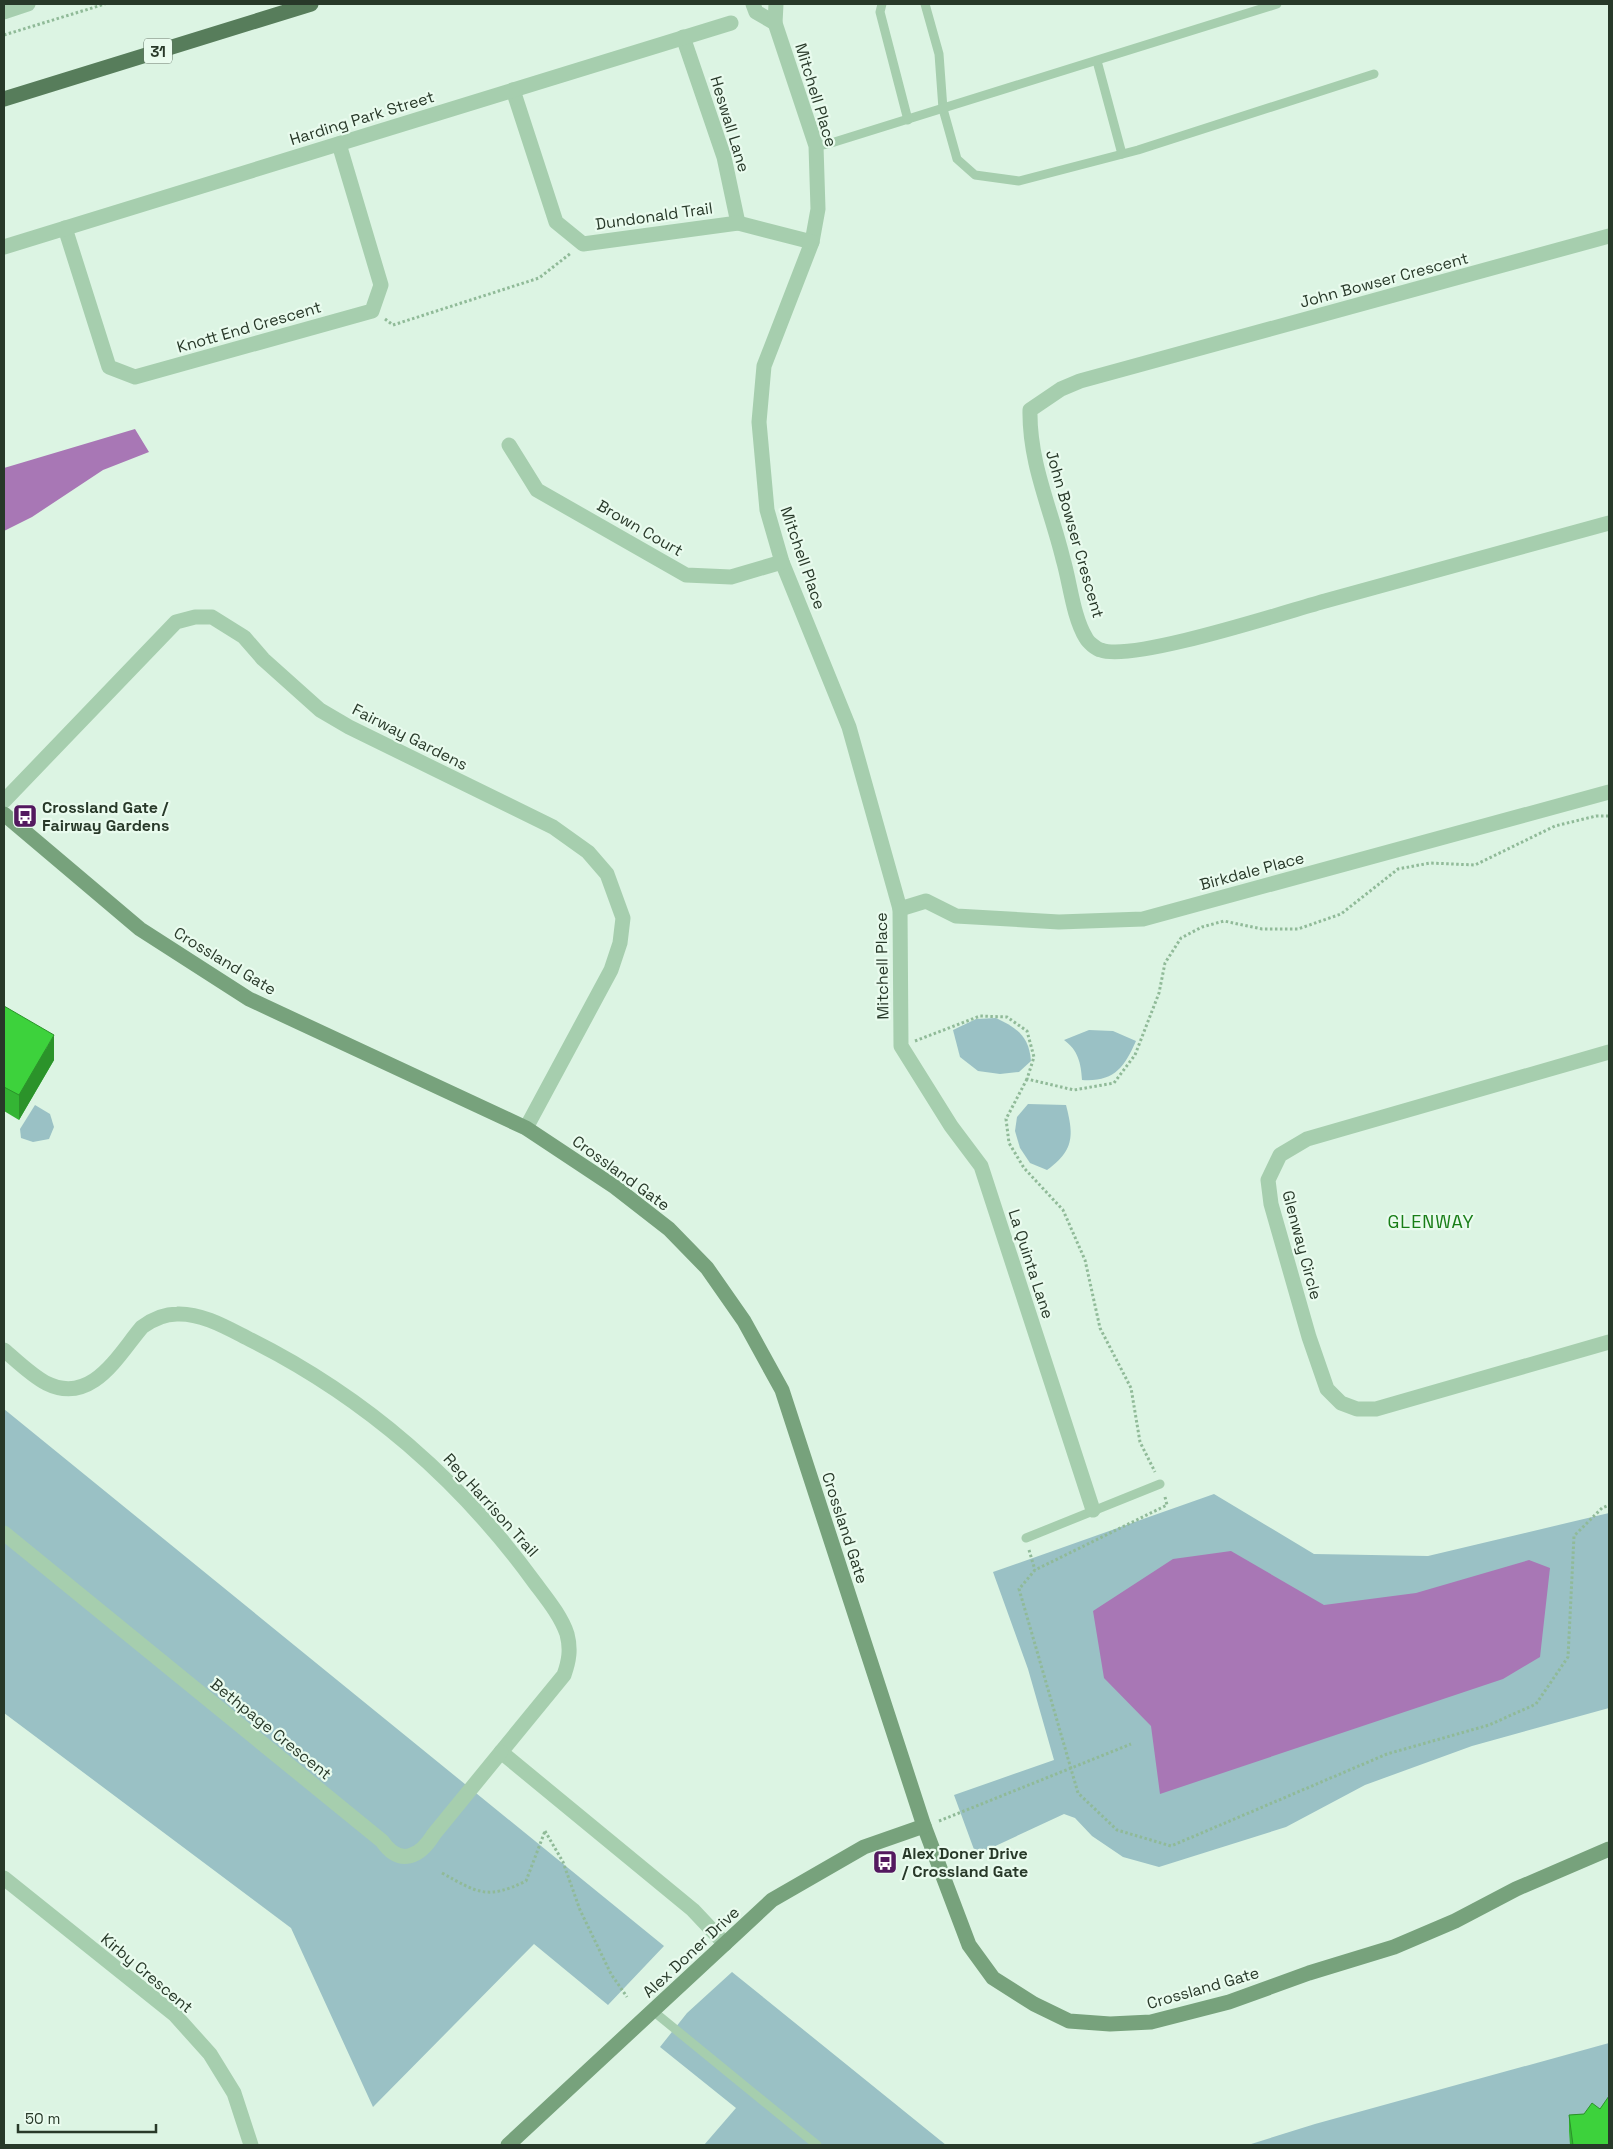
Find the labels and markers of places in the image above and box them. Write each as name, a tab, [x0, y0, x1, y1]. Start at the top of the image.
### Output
place label: Crossland Gate / Fairway Gardens	[42, 797, 169, 836]
bus stop icon: Crossland Gate / Fairway Gardens	[12, 803, 38, 829]
place label: Alex Doner Drive / Crossland Gate	[901, 1843, 1028, 1882]
bus stop icon: Alex Doner Drive / Crossland Gate	[872, 1849, 898, 1875]

